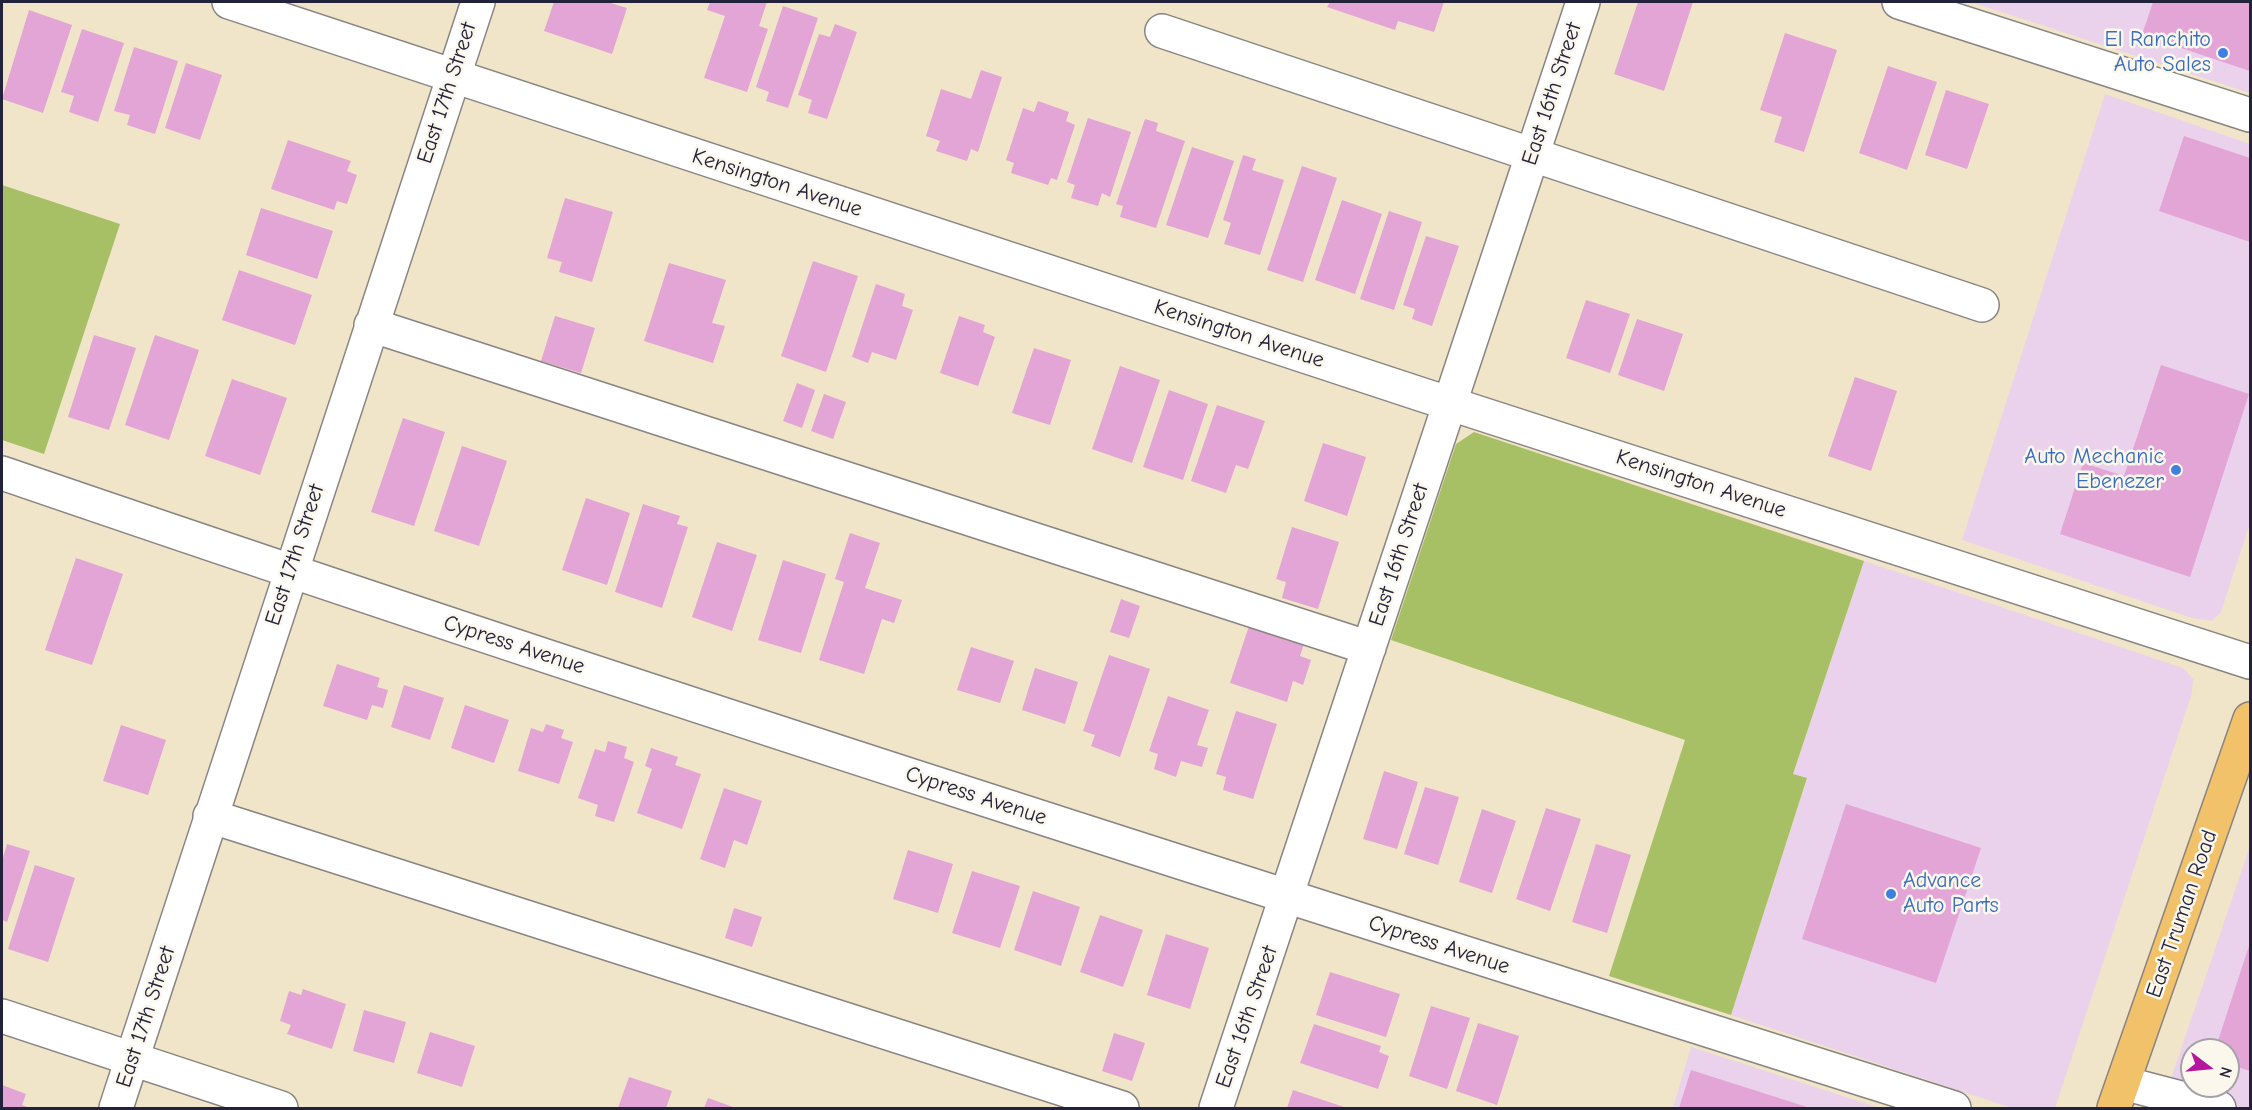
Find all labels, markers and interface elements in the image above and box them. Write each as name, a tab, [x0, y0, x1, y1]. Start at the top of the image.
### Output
street label: East 17th Street	[412, 19, 482, 167]
street label: East 16th Street	[1516, 19, 1588, 169]
place label: El Ranchito Auto Sales	[2105, 27, 2211, 78]
marker: El Ranchito Auto Sales	[2216, 46, 2230, 60]
street label: Kensington Avenue	[689, 143, 865, 223]
street label: Kensington Avenue	[1151, 294, 1327, 374]
street label: Kensington Avenue	[1613, 444, 1789, 524]
place label: Auto Mechanic Ebenezer	[2024, 444, 2164, 496]
marker: Auto Mechanic Ebenezer	[2169, 463, 2183, 477]
street label: East 16th Street	[1363, 480, 1435, 630]
street label: East 17th Street	[260, 481, 330, 629]
street label: Cypress Avenue	[440, 610, 588, 680]
street label: Cypress Avenue	[902, 761, 1050, 831]
street label: East Truman Road	[2141, 827, 2223, 1001]
place label: Advance Auto Parts	[1903, 868, 1999, 920]
marker: Advance Auto Parts	[1884, 887, 1898, 901]
street label: Cypress Avenue	[1365, 910, 1513, 980]
street label: East 16th Street	[1210, 942, 1284, 1092]
street label: East 17th Street	[111, 943, 181, 1091]
north arrow	[2180, 1038, 2240, 1098]
text: N	[2215, 1065, 2235, 1080]

